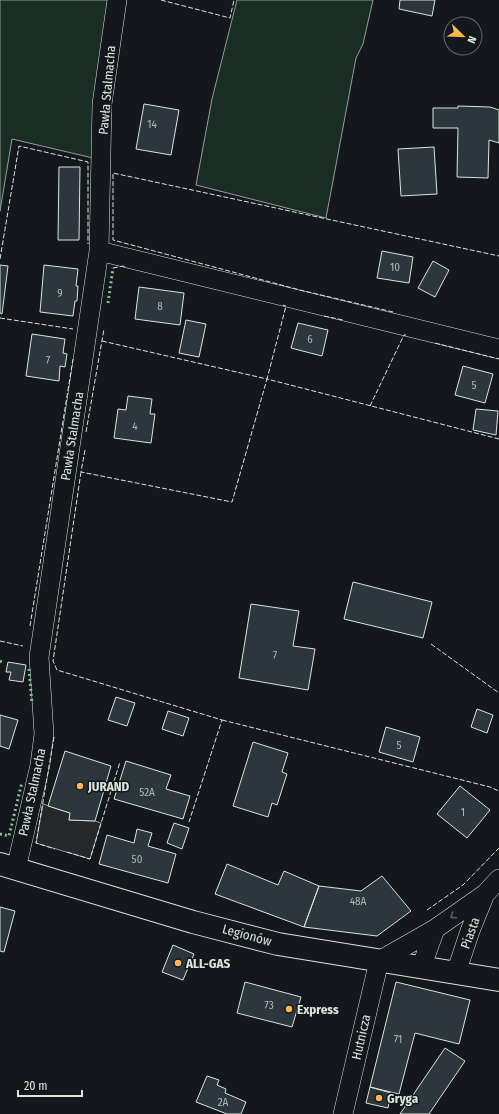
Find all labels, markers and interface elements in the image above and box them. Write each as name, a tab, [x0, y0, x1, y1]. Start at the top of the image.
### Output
north arrow	[443, 16, 483, 56]
text: N	[464, 34, 479, 45]
street label: Pawła Stalmacha	[96, 45, 118, 135]
house number: 14	[147, 118, 157, 131]
house number: 10	[390, 261, 400, 274]
house number: 9	[57, 287, 63, 300]
house number: 8	[157, 300, 163, 313]
house number: 6	[307, 333, 313, 346]
house number: 7	[46, 354, 51, 367]
house number: 5	[471, 379, 477, 392]
street label: Pawła Stalmacha	[58, 391, 86, 481]
house number: 4	[132, 420, 138, 433]
house number: 7	[273, 649, 278, 662]
house number: 5	[396, 739, 402, 752]
street label: Pawła Stalmacha	[15, 747, 49, 837]
place label: JURAND	[87, 779, 130, 794]
marker: JURAND	[75, 781, 85, 791]
house number: 52A	[139, 786, 155, 799]
house number: 1	[461, 806, 465, 819]
house number: 50	[132, 853, 143, 866]
house number: 48A	[350, 895, 367, 908]
one-way arrow	[451, 911, 458, 918]
street label: Piasta	[457, 915, 483, 951]
street label: Legionów	[221, 921, 274, 949]
place label: ALL-GAS	[185, 956, 230, 971]
marker: ALL-GAS	[173, 958, 183, 968]
house number: 73	[264, 999, 274, 1012]
place label: Express	[297, 1002, 339, 1017]
marker: Express	[284, 1004, 294, 1014]
street label: Hutnicza	[349, 1013, 373, 1061]
house number: 71	[394, 1033, 402, 1046]
scale bar	[18, 1072, 82, 1098]
text: 20 m	[24, 1079, 48, 1093]
place label: Gryga	[387, 1091, 419, 1106]
marker: Gryga	[374, 1093, 384, 1103]
house number: 2A	[218, 1096, 229, 1109]

